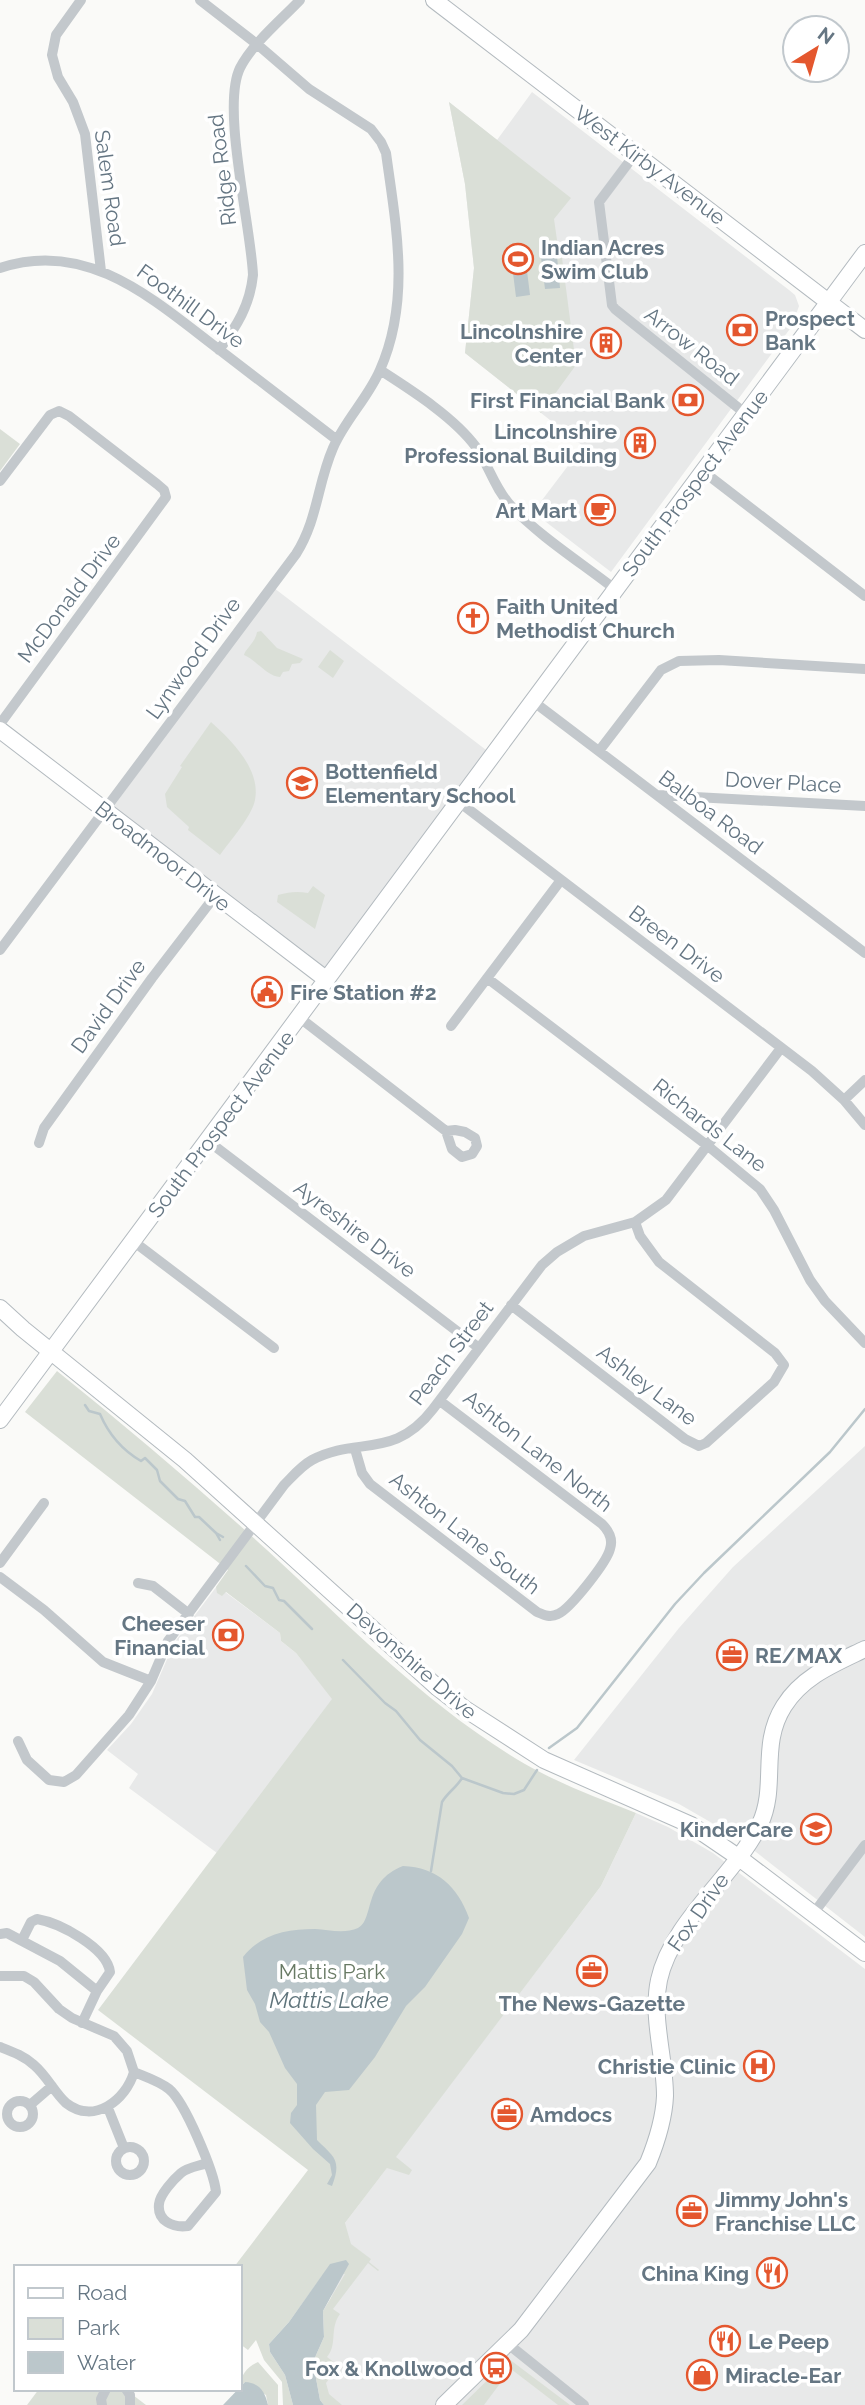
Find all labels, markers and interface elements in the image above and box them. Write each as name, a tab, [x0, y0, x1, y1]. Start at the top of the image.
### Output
north arrow	[781, 14, 851, 84]
text: N	[814, 22, 839, 49]
street label: West Kirby Avenue	[570, 100, 730, 230]
street label: Ridge Road	[203, 113, 241, 227]
street label: Salem Road	[89, 128, 131, 248]
place label: Indian Acres Swim Club	[541, 235, 664, 284]
sports icon: Indian Acres Swim Club	[501, 242, 535, 276]
street label: Foothill Drive	[132, 259, 250, 353]
street label: Arrow Road	[640, 301, 744, 391]
place label: Prospect Bank	[765, 306, 855, 355]
bank icon: Prospect Bank	[725, 313, 759, 347]
place label: Lincolnshire Center	[460, 319, 583, 368]
building icon: Lincolnshire Center	[589, 326, 623, 360]
bank icon: First Financial Bank	[671, 383, 705, 417]
street label: South Prospect Avenue	[617, 385, 773, 581]
place label: First Financial Bank	[470, 388, 665, 413]
place label: Lincolnshire Professional Building	[404, 419, 617, 468]
building icon: Lincolnshire Professional Building	[623, 426, 657, 460]
cafe icon: Art Mart	[583, 493, 617, 527]
place label: Art Mart	[495, 498, 577, 523]
street label: McDonald Drive	[12, 529, 126, 667]
street label: Lynwood Drive	[141, 592, 245, 724]
place label: Faith United Methodist Church	[496, 594, 675, 643]
church icon: Faith United Methodist Church	[456, 601, 490, 635]
place label: Bottenfield Elementary School	[325, 759, 516, 808]
street label: Balboa Road	[654, 765, 768, 859]
school or university icon: Bottenfield Elementary School	[285, 766, 319, 800]
street label: Dover Place	[724, 766, 842, 798]
street label: Broadmoor Drive	[90, 795, 236, 917]
street label: Breen Drive	[624, 900, 730, 988]
street label: David Drive	[65, 954, 151, 1058]
public building icon: Fire Station #2	[250, 975, 284, 1009]
place label: Fire Station #2	[290, 980, 437, 1005]
street label: South Prospect Avenue	[143, 1026, 299, 1222]
street label: Richards Lane	[648, 1073, 772, 1177]
street label: Ayreshire Drive	[289, 1175, 421, 1283]
street label: Peach Street	[404, 1296, 498, 1410]
street label: Ashley Lane	[592, 1339, 702, 1431]
street label: Ashton Lane North	[459, 1385, 617, 1517]
street label: Ashton Lane South	[385, 1467, 545, 1599]
street label: Devonshire Drive	[342, 1598, 482, 1724]
place label: Cheeser Financial	[114, 1611, 205, 1660]
bank icon: Cheeser Financial	[211, 1618, 245, 1652]
office icon: RE/MAX	[715, 1638, 749, 1672]
place label: RE/MAX	[755, 1643, 843, 1668]
school or university icon: KinderCare	[799, 1812, 833, 1846]
place label: KinderCare	[680, 1817, 793, 1842]
street label: Fox Drive	[662, 1868, 734, 1956]
office icon: The News-Gazette	[575, 1954, 609, 1988]
park label: Mattis Park	[279, 1959, 385, 1984]
water label: Mattis Lake	[269, 1986, 389, 2013]
place label: The News-Gazette	[499, 1991, 686, 2016]
hospital icon: Christie Clinic	[742, 2049, 776, 2083]
place label: Christie Clinic	[598, 2054, 736, 2079]
office icon: Amdocs	[490, 2097, 524, 2131]
place label: Amdocs	[530, 2102, 612, 2127]
place label: Jimmy John's Franchise LLC	[715, 2187, 856, 2236]
office icon: Jimmy John's Franchise LLC	[675, 2194, 709, 2228]
restaurant icon: China King	[755, 2256, 789, 2290]
place label: China King	[641, 2261, 749, 2286]
legend	[14, 2265, 242, 2391]
text: Road	[77, 2280, 127, 2305]
text: Park	[77, 2315, 120, 2340]
restaurant icon: Le Peep	[708, 2324, 742, 2358]
place label: Le Peep	[748, 2329, 829, 2354]
text: Water	[77, 2350, 136, 2375]
bus stop icon: Fox & Knollwood	[479, 2351, 513, 2385]
place label: Fox & Knollwood	[305, 2356, 473, 2381]
shop icon: Miracle-Ear	[685, 2358, 719, 2392]
place label: Miracle-Ear	[725, 2363, 841, 2388]

